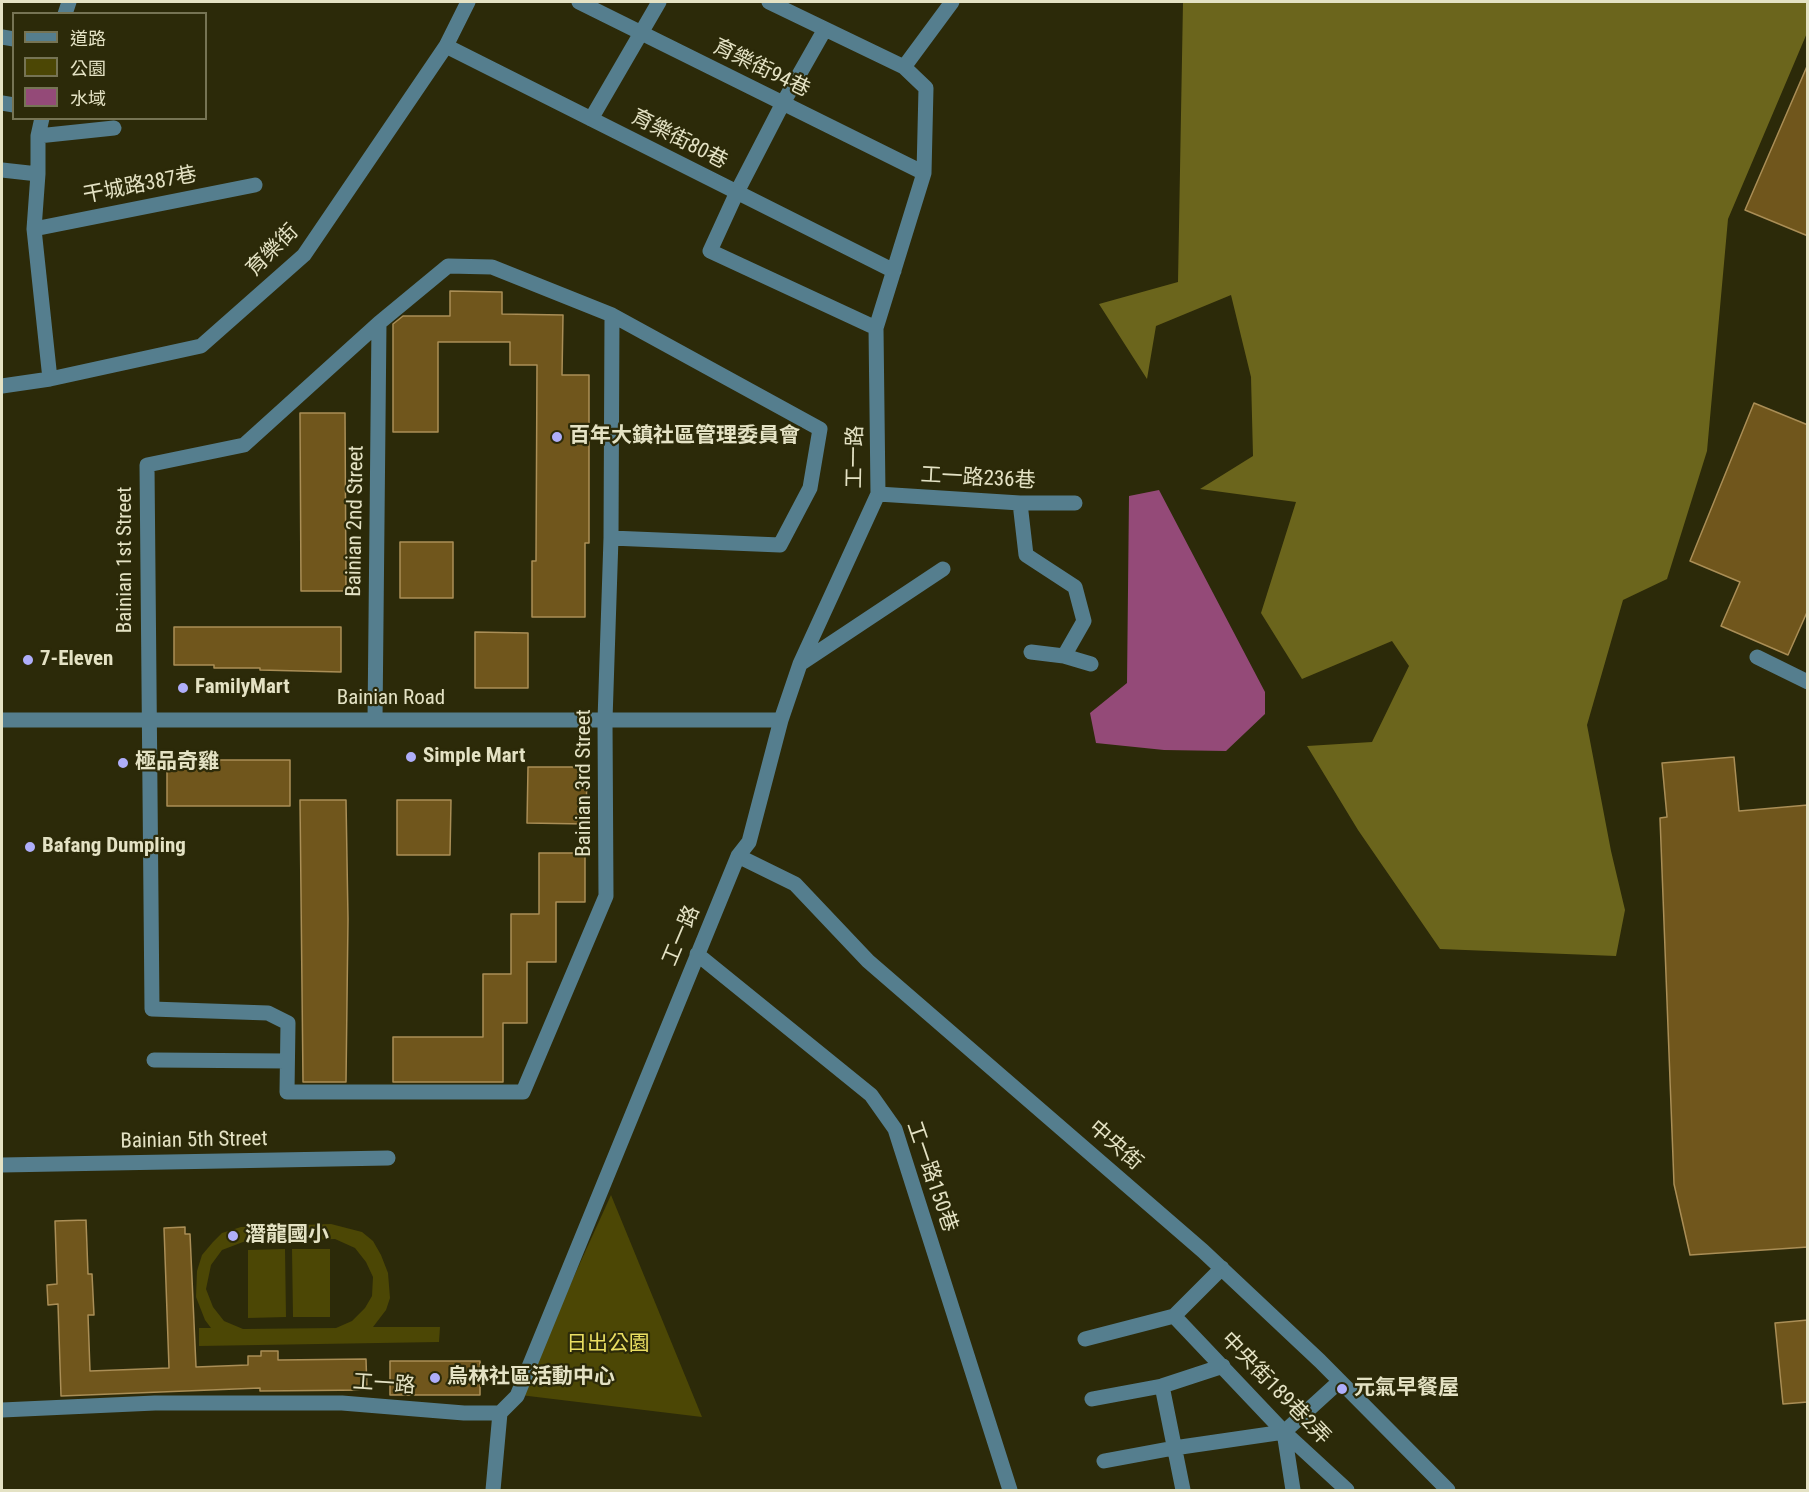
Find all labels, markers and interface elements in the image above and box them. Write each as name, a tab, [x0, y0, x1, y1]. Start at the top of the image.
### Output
legend	[12, 12, 207, 120]
text: 道路	[70, 28, 106, 49]
street label: 育樂街94巷	[708, 35, 814, 103]
text: 公園	[70, 58, 106, 79]
text: 水域	[70, 88, 106, 109]
street label: 育樂街80巷	[627, 105, 731, 175]
street label: 干城路387巷	[81, 163, 199, 209]
street label: 育樂街	[242, 220, 304, 282]
place label: 百年大鎮社區管理委員會	[569, 424, 800, 450]
street label: 工一路	[843, 425, 869, 489]
marker: 百年大鎮社區管理委員會	[550, 430, 564, 444]
street label: Bainian 2nd Street	[342, 445, 370, 597]
street label: 工一路236巷	[920, 463, 1036, 495]
street label: Bainian 1st Street	[113, 487, 139, 633]
place label: 7-Eleven	[40, 647, 113, 673]
marker: 7-Eleven	[21, 653, 35, 667]
place label: FamilyMart	[195, 675, 290, 701]
marker: FamilyMart	[176, 681, 190, 695]
street label: Bainian Road	[337, 686, 445, 712]
street label: Bainian 3rd Street	[572, 709, 598, 857]
place label: Simple Mart	[423, 744, 525, 770]
place label: 極品奇雞	[135, 750, 219, 776]
marker: Simple Mart	[404, 750, 418, 764]
marker: 極品奇雞	[116, 756, 130, 770]
place label: Bafang Dumpling	[42, 834, 186, 860]
marker: Bafang Dumpling	[23, 840, 37, 854]
street label: 工一路	[658, 902, 706, 970]
street label: 中央街	[1083, 1116, 1147, 1176]
street label: 工一路150巷	[900, 1118, 962, 1236]
street label: Bainian 5th Street	[120, 1127, 268, 1155]
place label: 潛龍國小	[245, 1223, 329, 1249]
marker: 潛龍國小	[226, 1229, 240, 1243]
street label: 中央街189巷2弄	[1215, 1328, 1335, 1450]
park label: 日出公園	[566, 1332, 650, 1358]
place label: 烏林社區活動中心	[447, 1365, 615, 1391]
street label: 工一路	[352, 1370, 416, 1400]
marker: 烏林社區活動中心	[428, 1371, 442, 1385]
place label: 元氣早餐屋	[1354, 1376, 1459, 1402]
marker: 元氣早餐屋	[1335, 1382, 1349, 1396]

